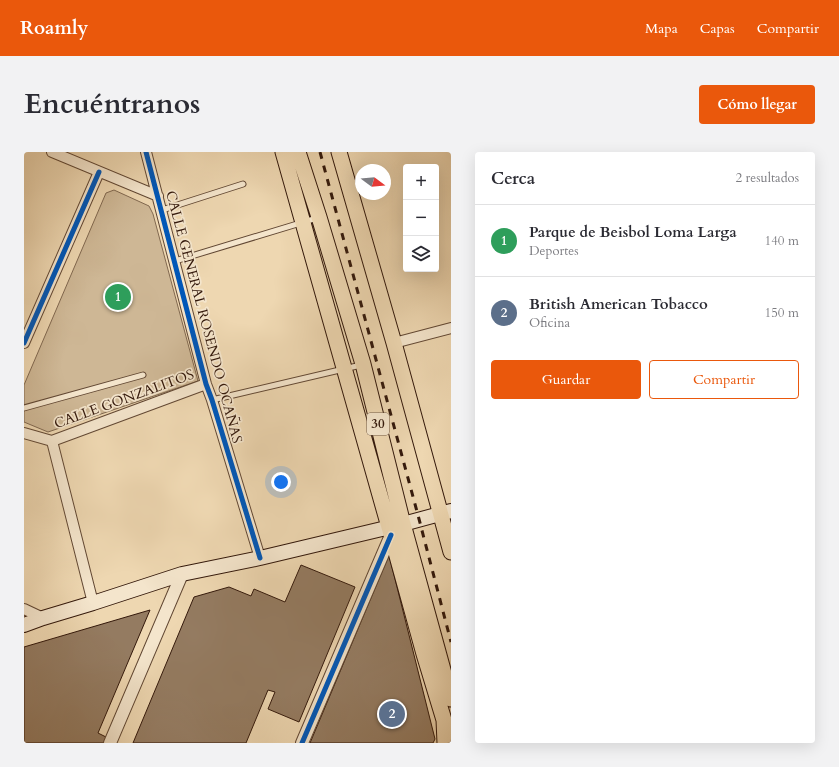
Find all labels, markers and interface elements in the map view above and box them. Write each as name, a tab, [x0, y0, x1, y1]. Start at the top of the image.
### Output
text: Roamly	[20, 15, 88, 41]
text: Mapa	[645, 19, 678, 38]
text: Capas	[700, 19, 735, 38]
text: Compartir	[757, 19, 819, 38]
text: Encuéntranos	[24, 85, 200, 123]
button: Cómo llegar	[699, 85, 815, 124]
north arrow	[355, 164, 391, 200]
map controls	[403, 164, 439, 272]
button: +	[403, 164, 439, 200]
text: Cerca	[491, 167, 535, 190]
text: 2 resultados	[735, 169, 799, 187]
street label: CALLE GENERAL ROSENDO OCAÑAS	[161, 189, 247, 445]
button: −	[403, 200, 439, 236]
text: Parque de Beisbol Loma Larga	[529, 222, 737, 242]
text: 1	[501, 232, 507, 250]
text: 140 m	[765, 232, 799, 250]
button: layers	[403, 236, 439, 272]
text: Deportes	[529, 242, 579, 260]
pin: 1	[105, 282, 131, 312]
text: British American Tobacco	[529, 294, 708, 314]
text: 2	[501, 304, 507, 322]
text: 150 m	[765, 304, 799, 322]
text: Oficina	[529, 314, 570, 332]
button: Guardar	[491, 360, 641, 399]
button: Compartir	[649, 360, 799, 399]
street label: CALLE GONZALITOS	[51, 365, 197, 433]
road number: 30	[367, 413, 389, 435]
your location	[271, 472, 291, 492]
pin: 2	[379, 699, 405, 729]

